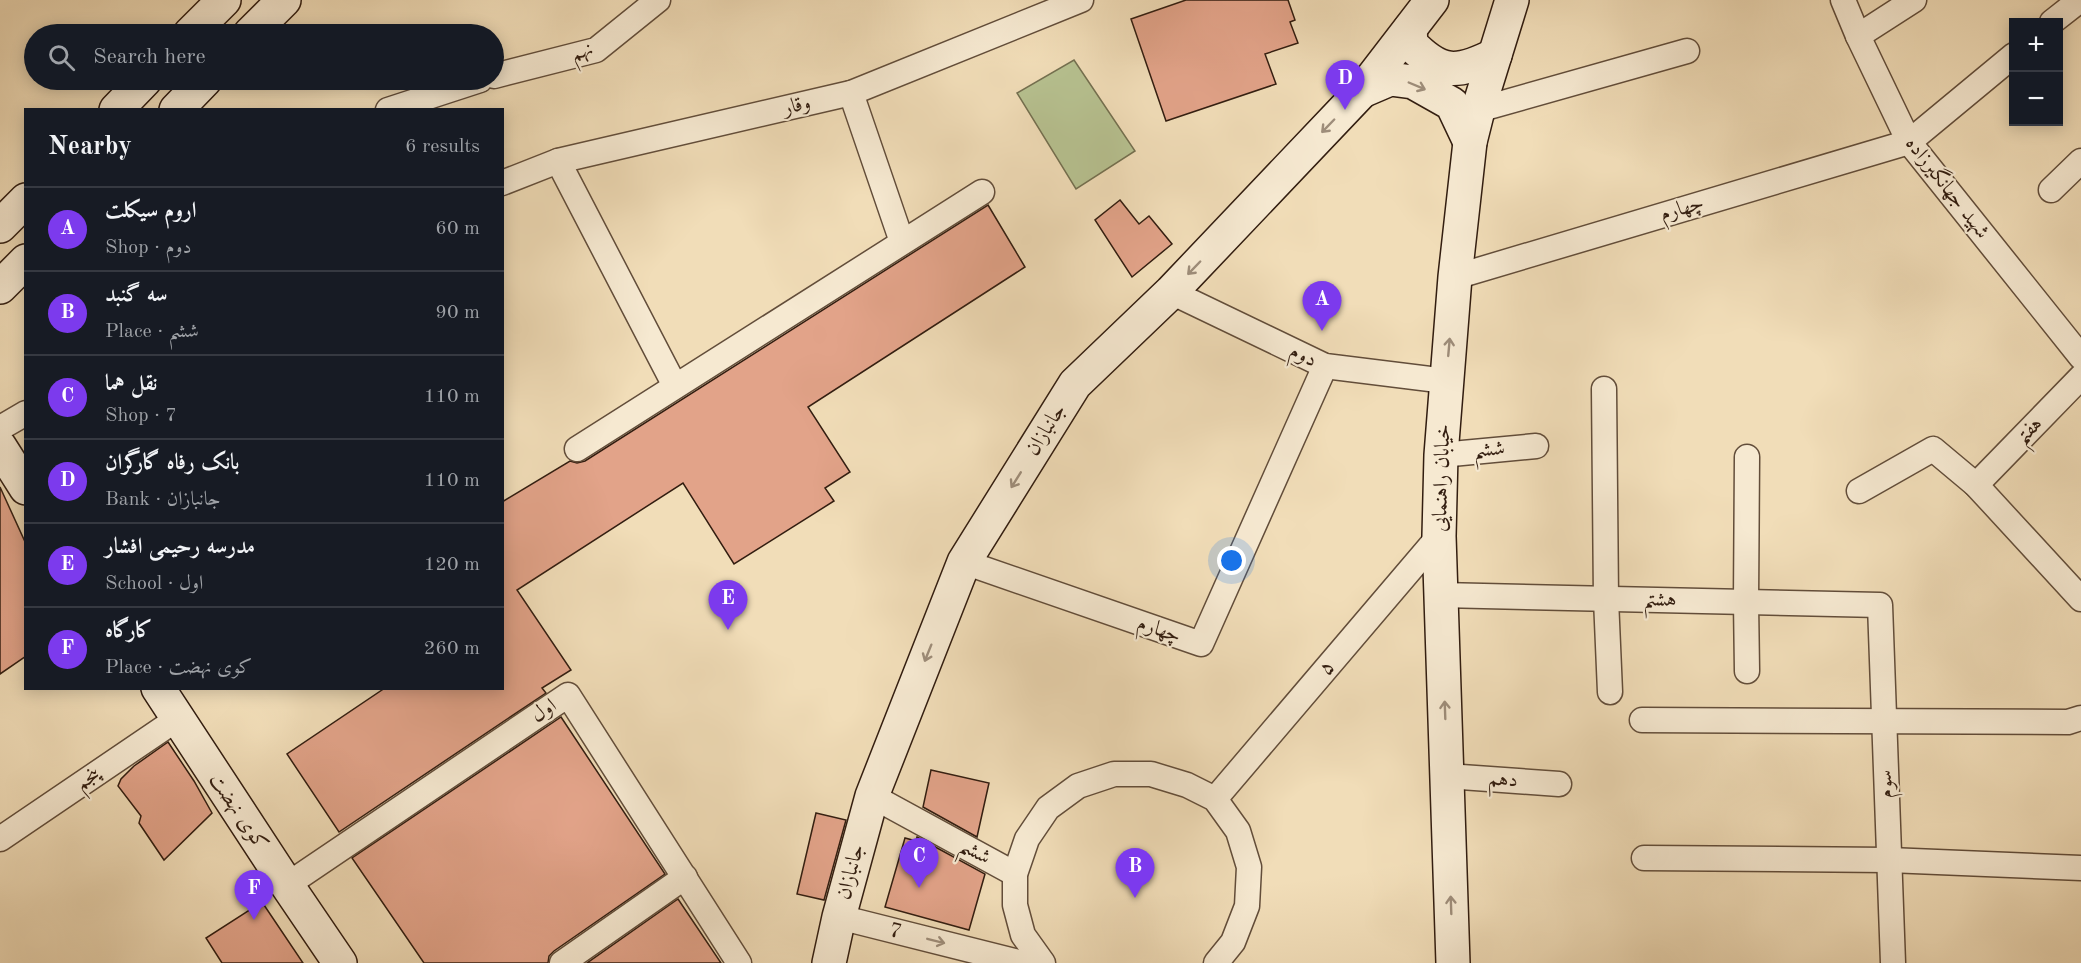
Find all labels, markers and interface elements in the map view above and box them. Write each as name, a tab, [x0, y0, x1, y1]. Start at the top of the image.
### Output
map controls	[2009, 18, 2063, 126]
button: +	[2009, 18, 2063, 72]
search box	[24, 24, 504, 90]
street label: نهم	[568, 38, 599, 73]
icon: search	[45, 41, 78, 74]
text: Search here	[93, 46, 206, 68]
pin: D	[1326, 60, 1364, 110]
button: −	[2009, 72, 2063, 126]
one-way arrow	[1408, 81, 1426, 92]
street label: وقار	[779, 93, 813, 120]
one-way arrow	[1321, 119, 1336, 134]
street label: شهید جهانگیرزاده	[1899, 131, 1996, 244]
text: Nearby	[48, 134, 132, 160]
text: 6 results	[405, 137, 480, 157]
street label: چهارم	[1658, 192, 1708, 231]
text: اروم سیکلت	[105, 200, 197, 222]
text: A	[60, 219, 75, 239]
text: 60 m	[435, 219, 480, 239]
text: Shop · دوم	[105, 238, 191, 258]
one-way arrow	[1187, 260, 1201, 275]
pin: A	[1302, 282, 1342, 331]
text: سه گنبد	[105, 284, 168, 306]
text: B	[60, 303, 75, 323]
text: 90 m	[435, 303, 480, 323]
text: Place · ششم	[105, 322, 199, 342]
one-way arrow	[1444, 338, 1455, 358]
street label: دوم	[1283, 341, 1320, 377]
text: نقل هما	[105, 373, 158, 395]
text: C	[61, 387, 74, 407]
text: 110 m	[424, 387, 480, 407]
street label: جانبازان	[1022, 400, 1070, 460]
text: Shop · 7	[105, 406, 177, 426]
street label: هفتم	[2011, 413, 2053, 455]
street label: خیابان راهنمایی	[1430, 424, 1456, 532]
street label: ششم	[1472, 438, 1507, 471]
text: بانک رفاه گارگران	[105, 452, 239, 474]
text: D	[60, 471, 75, 491]
text: 110 m	[424, 471, 480, 491]
one-way arrow	[1009, 471, 1021, 488]
text: Bank · جانبازان	[105, 490, 221, 510]
text: مدرسه رحیمی افشار	[105, 536, 255, 558]
your location	[1217, 546, 1246, 575]
text: E	[61, 555, 74, 575]
text: 120 m	[424, 555, 480, 575]
text: School · اول	[105, 574, 203, 594]
pin: E	[708, 580, 748, 630]
street label: هشتم	[1643, 589, 1677, 620]
street label: چهارم	[1133, 613, 1184, 653]
text: کارگاه	[105, 620, 153, 642]
text: F	[61, 639, 74, 659]
text: 260 m	[424, 639, 480, 659]
one-way arrow	[922, 643, 933, 662]
street label: ۵	[1315, 657, 1339, 679]
text: Place · کوی نهضت	[105, 658, 252, 678]
street label: اول	[528, 695, 560, 727]
one-way arrow	[1439, 700, 1451, 720]
street label: پنجم	[72, 762, 110, 801]
street label: دهم	[1487, 768, 1519, 799]
street label: سوم	[1875, 769, 1903, 799]
street label: کوی نهضت	[203, 770, 271, 855]
street label: ششم	[952, 835, 994, 877]
pin: C	[900, 838, 938, 888]
street label: جانبازان	[834, 842, 868, 902]
pin: B	[1116, 848, 1154, 898]
pin: F	[234, 870, 274, 920]
one-way arrow	[1446, 895, 1457, 915]
street label: 7	[887, 919, 904, 943]
one-way arrow	[926, 936, 945, 948]

